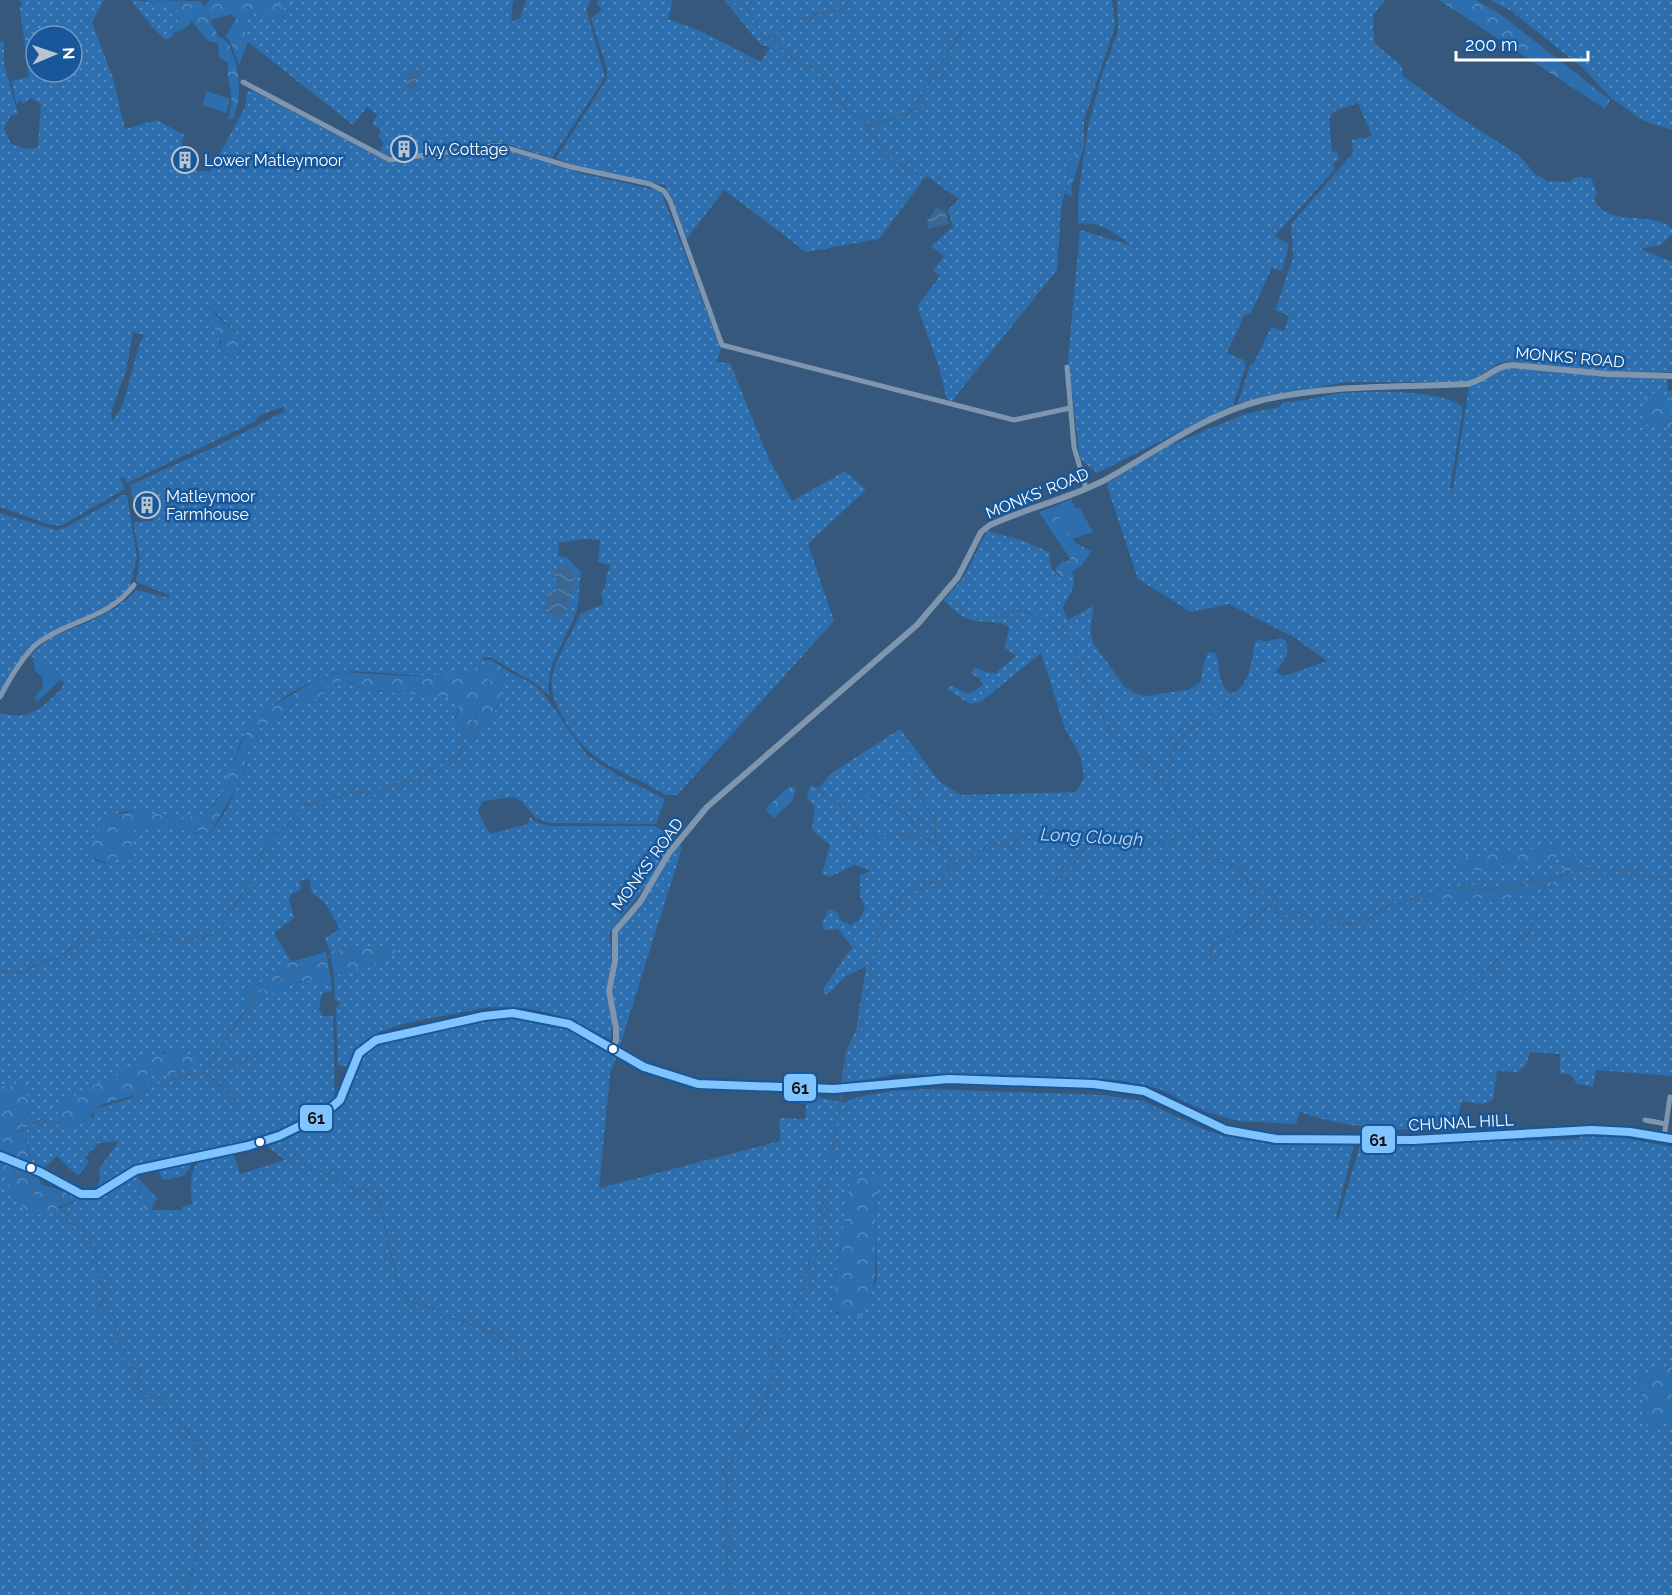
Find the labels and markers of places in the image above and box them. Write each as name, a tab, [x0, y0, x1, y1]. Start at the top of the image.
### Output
building icon: Ivy Cottage	[389, 134, 419, 164]
place label: Ivy Cottage	[424, 140, 508, 159]
building icon: Lower Matleymoor	[170, 145, 200, 175]
place label: Lower Matleymoor	[204, 151, 344, 170]
place label: Matleymoor Farmhouse	[166, 487, 256, 524]
building icon: Matleymoor Farmhouse	[132, 490, 162, 520]
unlabelled marker	[607, 1043, 619, 1055]
unlabelled marker	[254, 1136, 266, 1148]
unlabelled marker	[25, 1162, 37, 1174]

